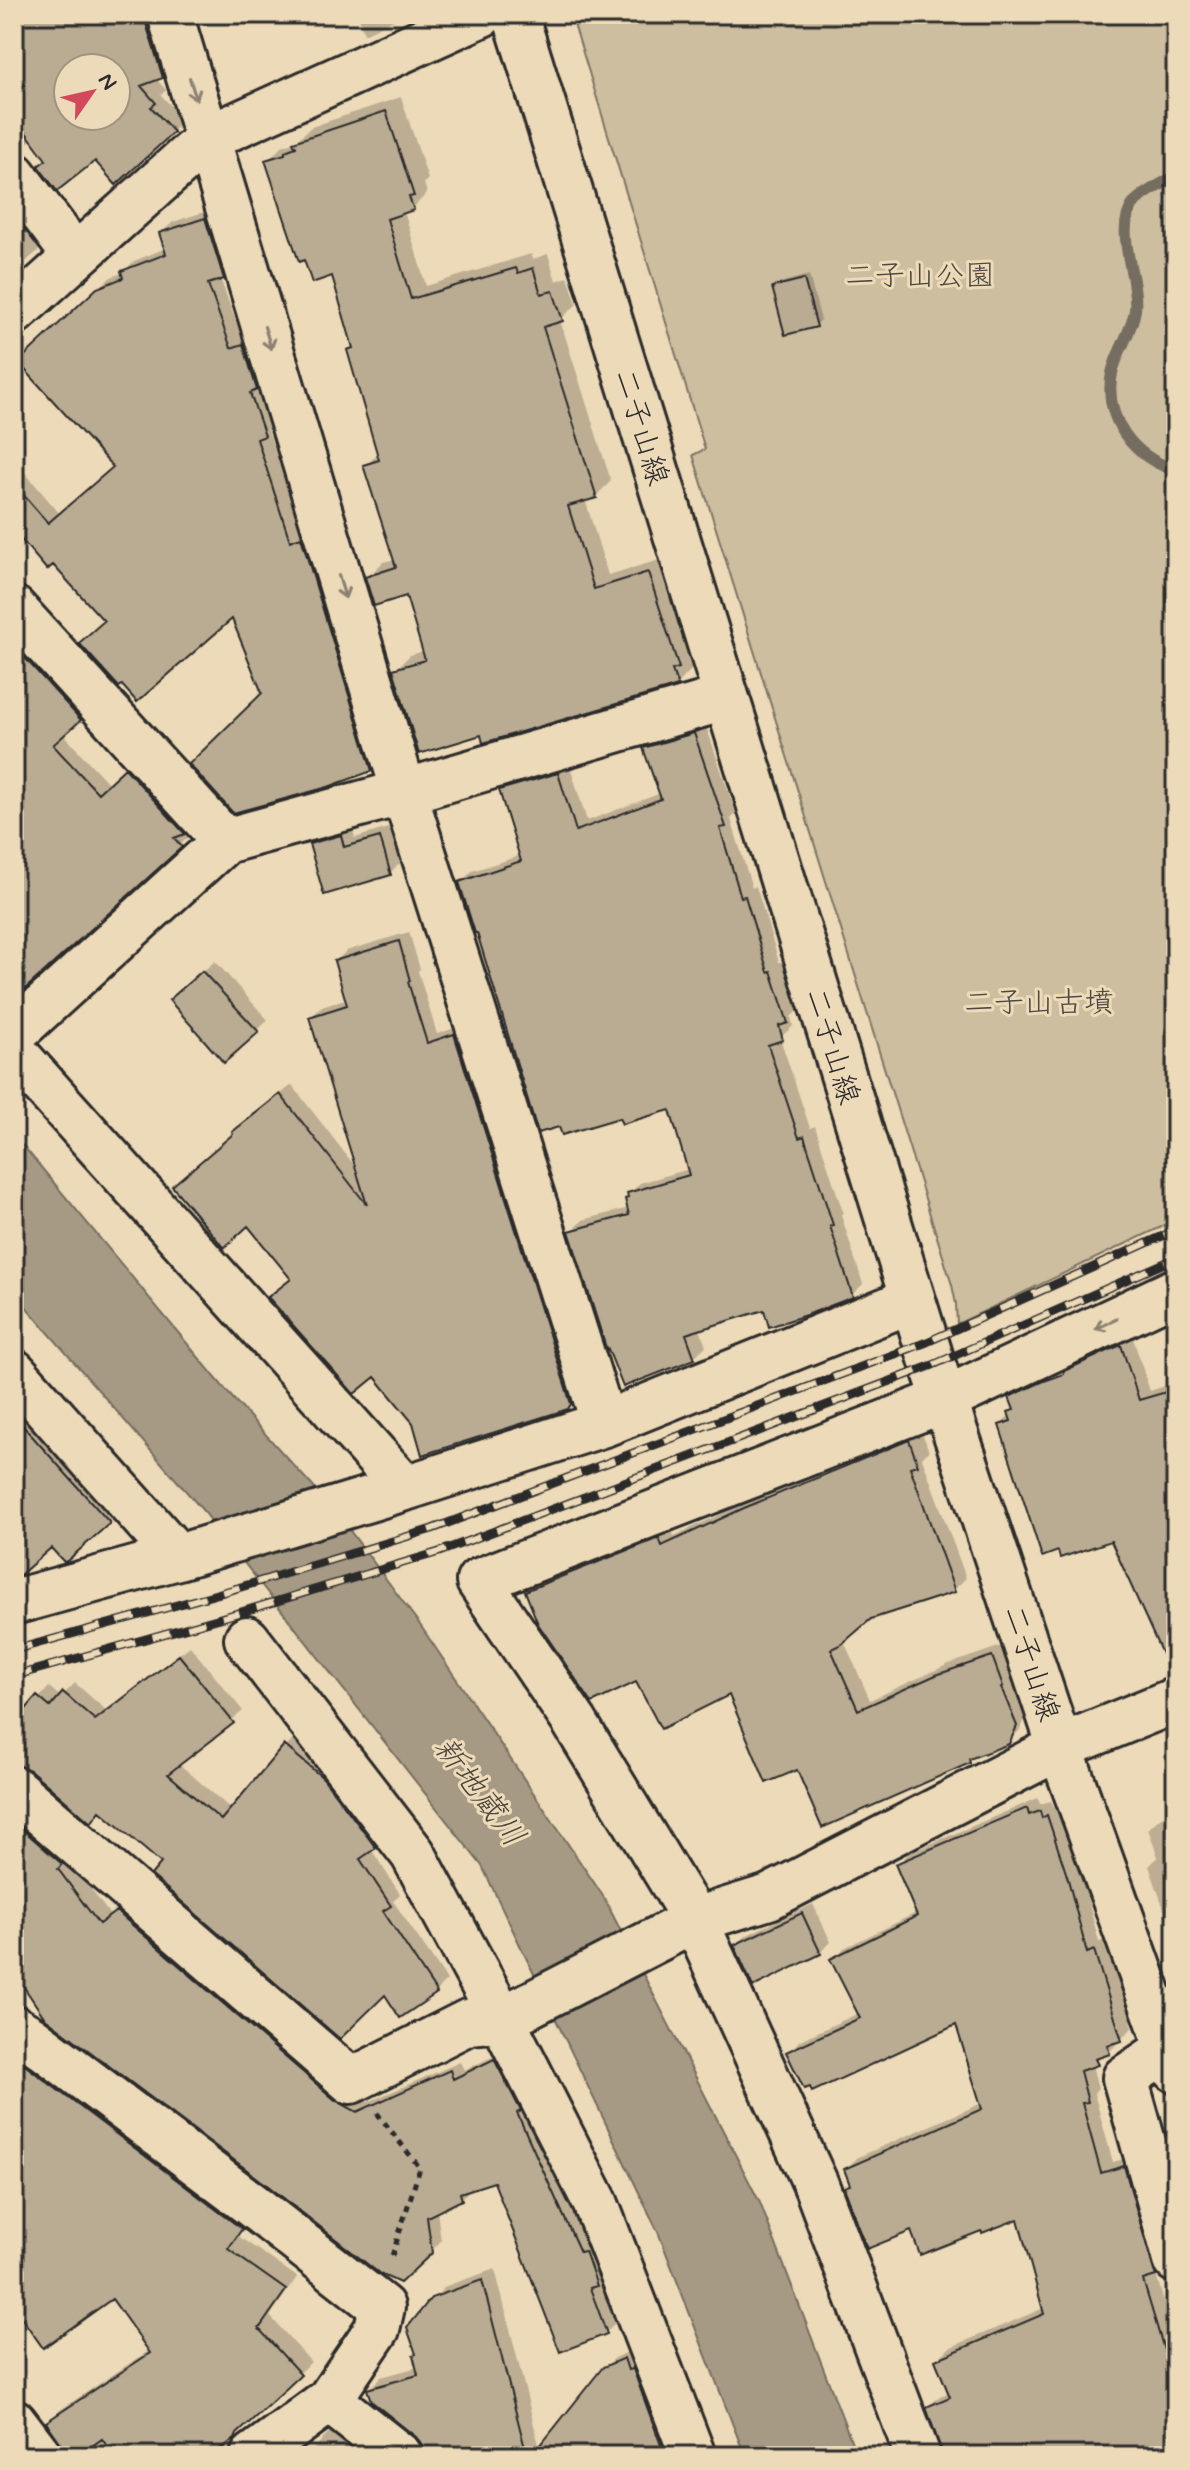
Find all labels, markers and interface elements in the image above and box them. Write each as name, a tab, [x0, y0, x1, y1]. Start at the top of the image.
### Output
north arrow	[52, 52, 132, 132]
text: N	[91, 68, 123, 96]
one-way arrow	[186, 75, 201, 101]
park label: 二子山公園	[845, 257, 995, 296]
one-way arrow	[261, 324, 276, 350]
street label: 二子山線	[604, 364, 677, 491]
one-way arrow	[335, 573, 350, 599]
street label: 二子山線	[795, 983, 868, 1110]
park label: 二子山古墳	[964, 984, 1114, 1023]
one-way arrow	[1094, 1317, 1118, 1332]
street label: 二子山線	[993, 1600, 1068, 1727]
water label: 新地蔵川	[423, 1728, 534, 1856]

